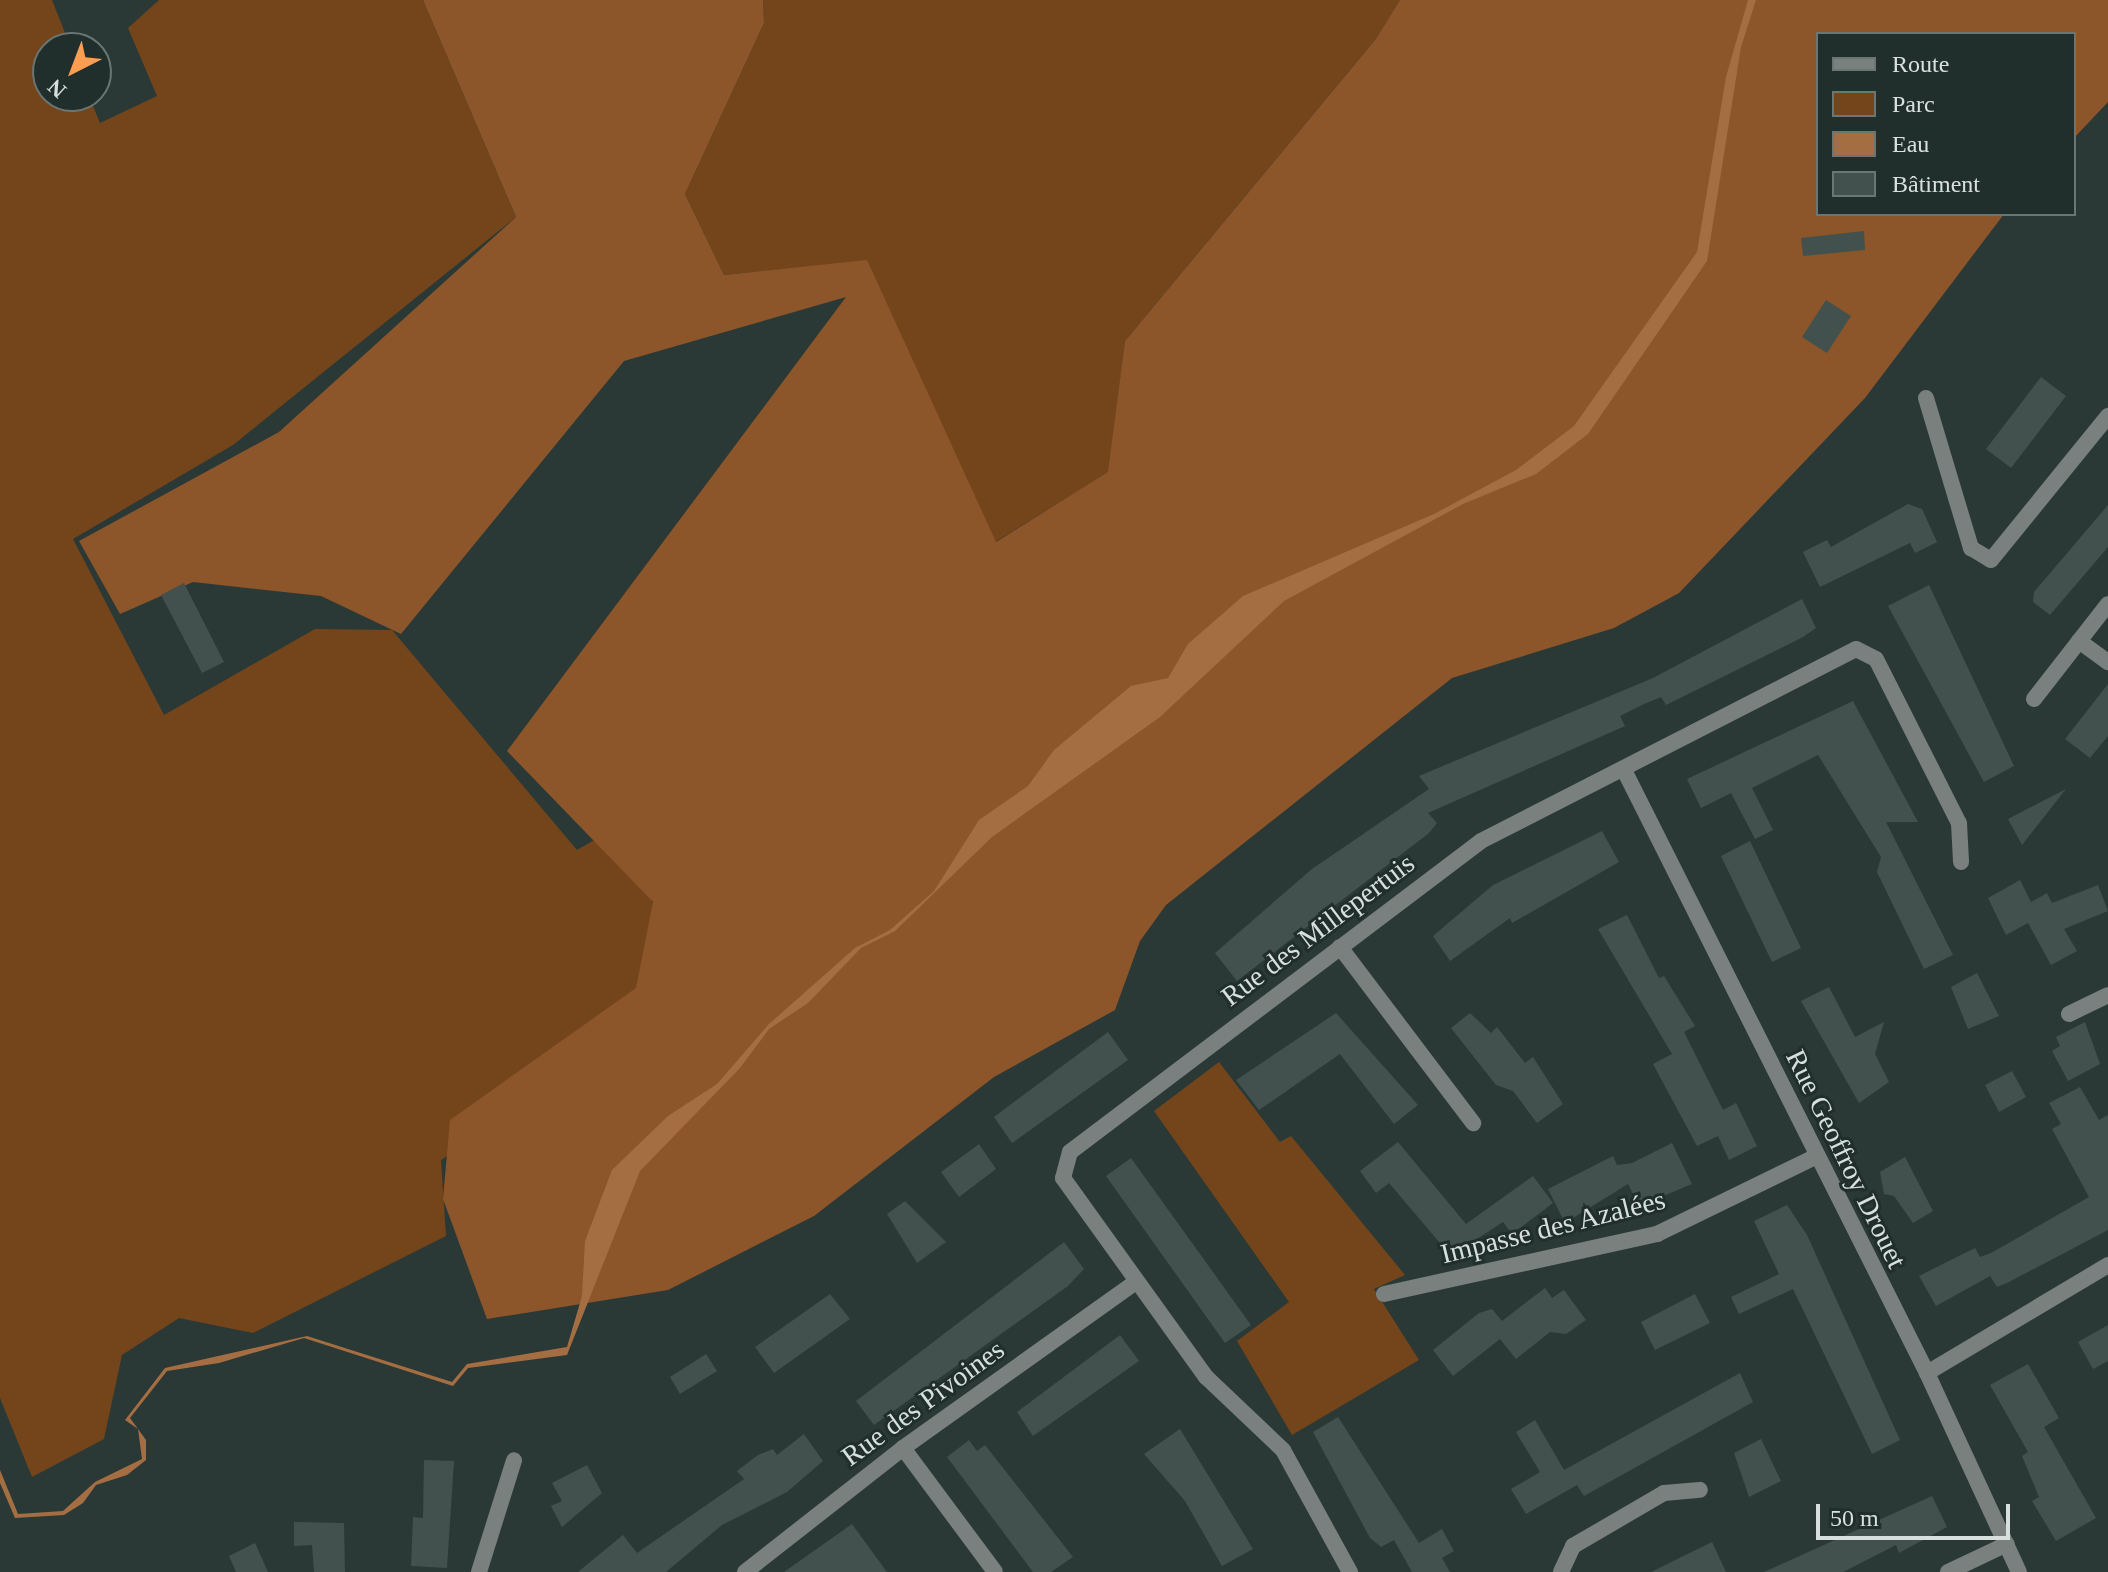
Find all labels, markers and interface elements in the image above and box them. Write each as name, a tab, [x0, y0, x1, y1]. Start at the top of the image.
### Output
north arrow	[32, 32, 112, 112]
legend	[1816, 32, 2076, 216]
text: Route	[1892, 51, 1949, 77]
text: N	[43, 74, 71, 103]
text: Parc	[1892, 91, 1935, 117]
text: Eau	[1892, 131, 1929, 157]
text: Bâtiment	[1892, 171, 1980, 197]
street label: Rue des Millepertuis	[1215, 846, 1421, 1014]
street label: Rue Geoffroy Drouet	[1779, 1044, 1913, 1274]
street label: Impasse des Azalées	[1437, 1183, 1669, 1271]
street label: Rue des Pivoines	[835, 1333, 1011, 1473]
scale bar	[1820, 1488, 2014, 1538]
text: 50 m	[1830, 1505, 1879, 1531]

